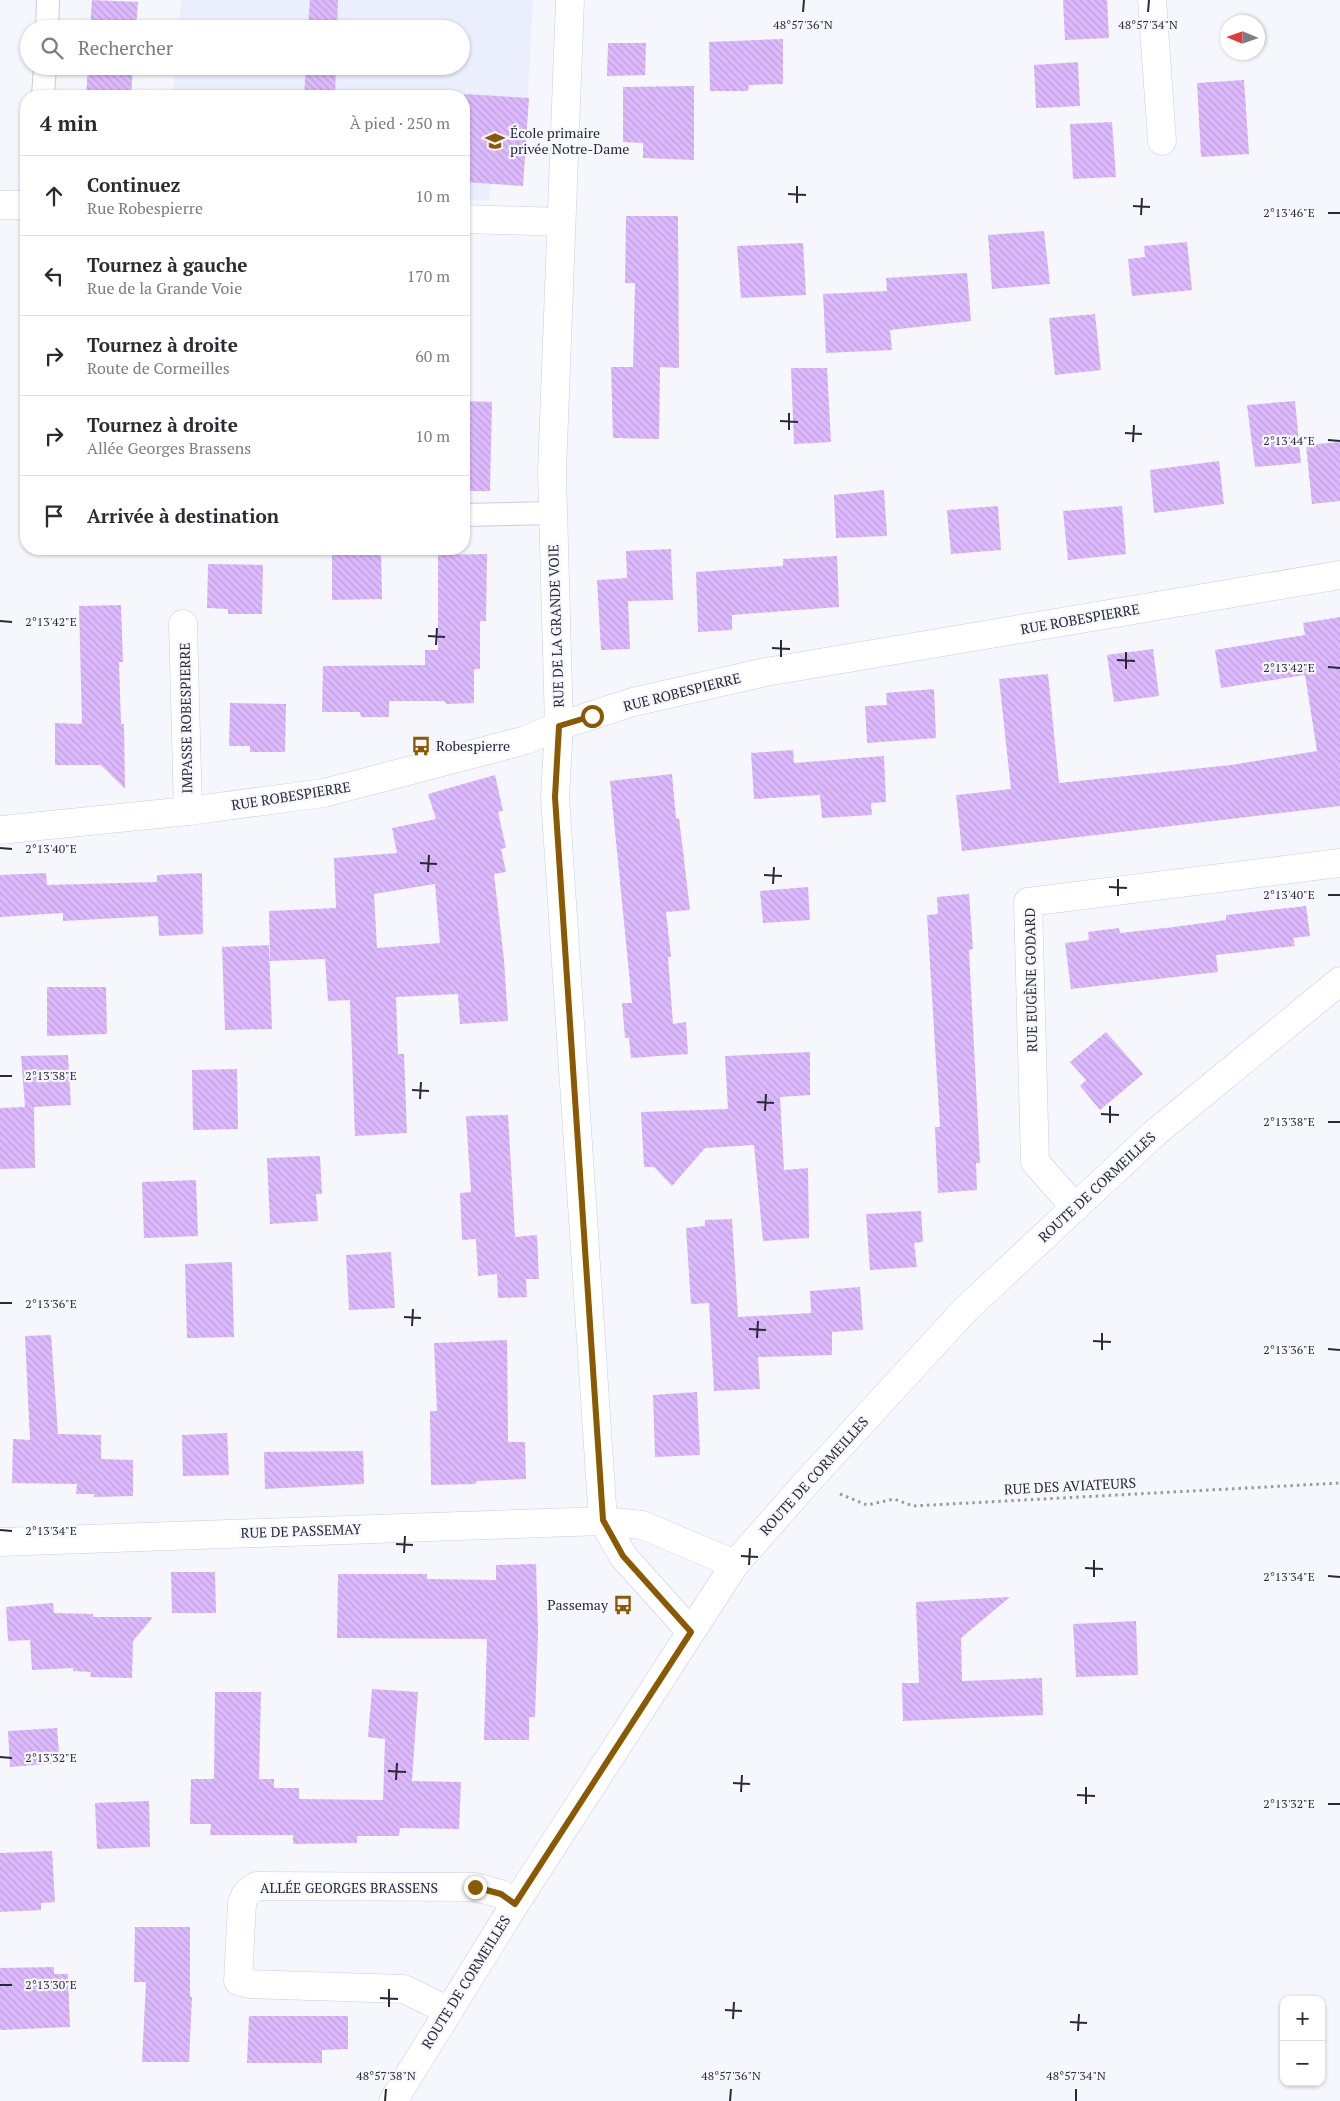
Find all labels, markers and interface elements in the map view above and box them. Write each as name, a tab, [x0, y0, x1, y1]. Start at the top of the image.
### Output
north arrow	[1220, 15, 1265, 60]
text: 48°57'36"N	[773, 17, 833, 32]
text: 48°57'34"N	[1118, 17, 1178, 32]
search box	[20, 20, 470, 75]
icon: search	[38, 34, 66, 62]
text: Rechercher	[78, 35, 173, 60]
text: 4 min	[40, 109, 97, 137]
text: À pied · 250 m	[350, 112, 450, 134]
place label: École primaire privée Notre-Dame	[510, 123, 629, 158]
school or university icon: École primaire privée Notre-Dame	[484, 130, 506, 152]
text: Continuez	[87, 172, 180, 197]
icon: ahead	[40, 182, 68, 210]
text: 10 m	[415, 185, 450, 207]
text: Rue Robespierre	[87, 197, 203, 219]
text: 2°13'46"E	[1263, 205, 1315, 220]
text: Tournez à gauche	[87, 252, 248, 277]
icon: left	[40, 262, 68, 290]
text: 170 m	[407, 265, 450, 287]
text: Rue de la Grande Voie	[87, 277, 242, 299]
text: Tournez à droite	[87, 332, 238, 357]
icon: right	[40, 342, 68, 370]
text: 60 m	[415, 345, 450, 367]
text: Route de Cormeilles	[87, 357, 230, 379]
text: Tournez à droite	[87, 412, 238, 437]
icon: right	[40, 422, 68, 450]
text: 10 m	[415, 425, 450, 447]
text: 2°13'44"E	[1263, 433, 1315, 448]
text: Allée Georges Brassens	[87, 437, 251, 459]
icon: arrive	[40, 502, 68, 530]
text: Arrivée à destination	[87, 503, 279, 528]
street label: RUE DE LA GRANDE VOIE	[543, 544, 568, 708]
street label: RUE ROBESPIERRE	[1019, 599, 1141, 638]
text: 2°13'42"E	[25, 614, 77, 629]
street label: IMPASSE ROBESPIERRE	[175, 642, 196, 794]
text: 2°13'42"E	[1263, 660, 1315, 675]
street label: RUE ROBESPIERRE	[621, 668, 743, 715]
route start	[581, 705, 604, 728]
bus stop icon: Robespierre	[410, 735, 432, 757]
place label: Robespierre	[436, 736, 510, 755]
street label: RUE ROBESPIERRE	[230, 777, 352, 814]
text: 2°13'40"E	[25, 841, 77, 856]
text: 2°13'40"E	[1263, 887, 1315, 902]
street label: RUE EUGÈNE GODARD	[1020, 907, 1041, 1052]
text: 2°13'38"E	[25, 1068, 77, 1083]
text: 2°13'38"E	[1263, 1114, 1315, 1129]
street label: ROUTE DE CORMEILLES	[1034, 1127, 1160, 1246]
text: 2°13'36"E	[25, 1296, 77, 1311]
text: 2°13'36"E	[1263, 1342, 1315, 1357]
street label: ROUTE DE CORMEILLES	[755, 1412, 872, 1539]
street label: RUE DES AVIATEURS	[1003, 1473, 1137, 1498]
street label: RUE DE PASSEMAY	[240, 1519, 363, 1542]
text: 2°13'34"E	[25, 1523, 77, 1538]
text: 2°13'34"E	[1263, 1569, 1315, 1584]
bus stop icon: Passemay	[612, 1594, 634, 1616]
place label: Passemay	[547, 1595, 609, 1614]
text: 2°13'32"E	[25, 1750, 77, 1765]
text: 2°13'32"E	[1263, 1796, 1315, 1811]
route end	[464, 1876, 487, 1899]
street label: ALLÉE GEORGES BRASSENS	[260, 1878, 438, 1897]
street label: ROUTE DE CORMEILLES	[417, 1911, 514, 2052]
text: 2°13'30"E	[25, 1977, 77, 1992]
map controls	[1280, 1996, 1325, 2086]
button: +	[1280, 1996, 1325, 2041]
button: −	[1280, 2041, 1325, 2086]
text: 48°57'38"N	[356, 2068, 416, 2083]
text: 48°57'36"N	[701, 2068, 761, 2083]
text: 48°57'34"N	[1046, 2068, 1106, 2083]

